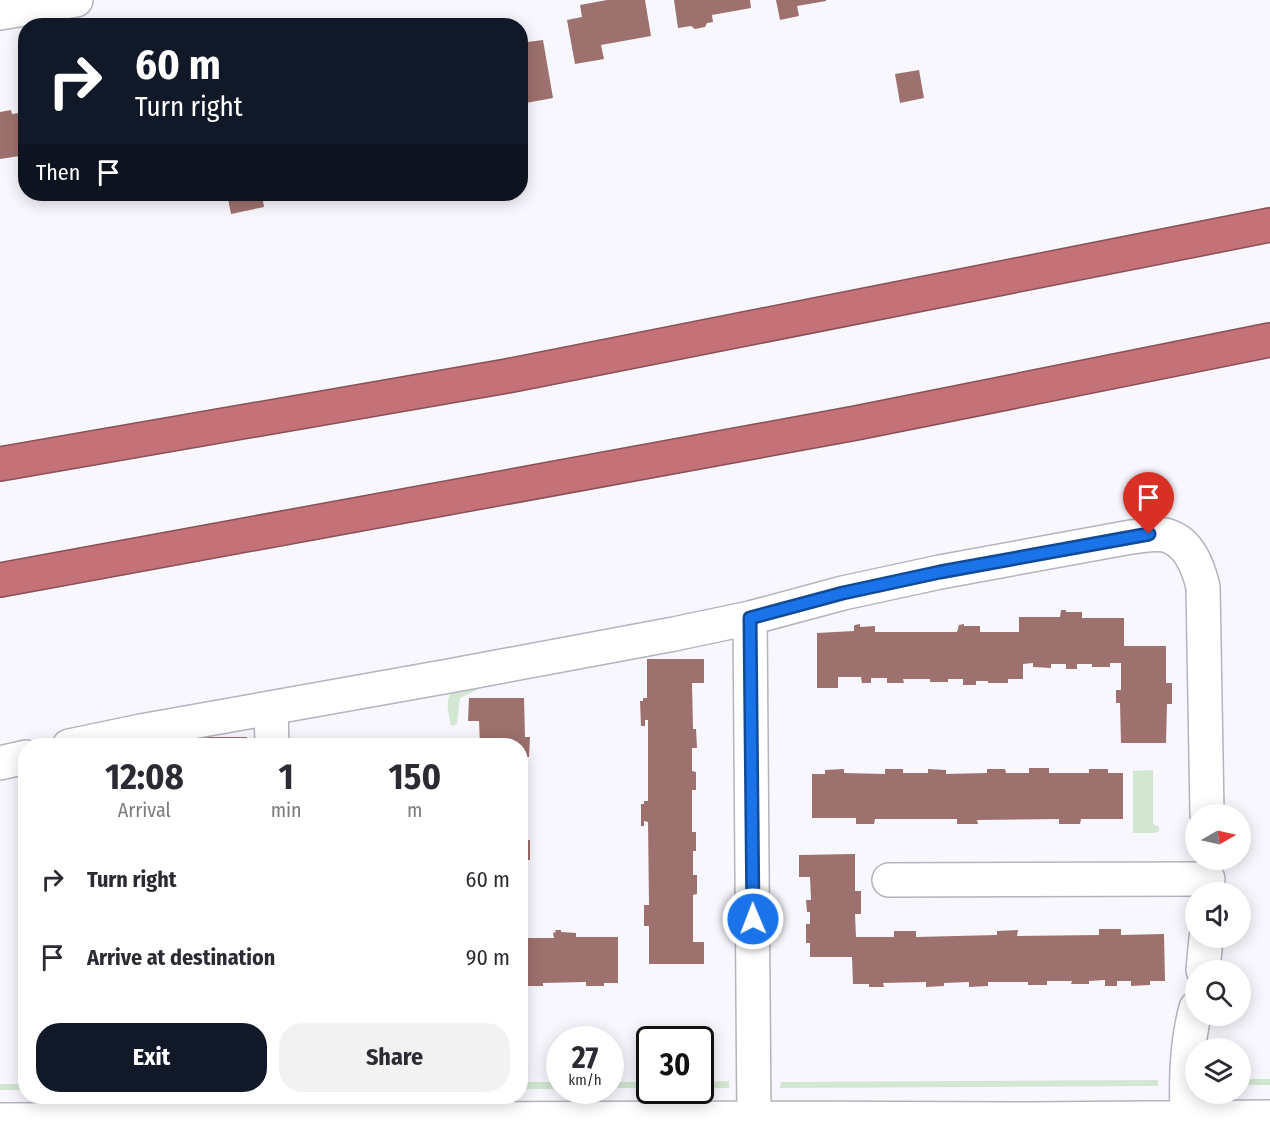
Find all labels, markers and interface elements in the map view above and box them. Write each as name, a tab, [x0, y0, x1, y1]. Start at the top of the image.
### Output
text: 60 m	[135, 40, 221, 90]
icon: right	[36, 42, 114, 120]
text: Turn right	[135, 91, 243, 123]
icon: arrive	[92, 156, 125, 189]
text: Then	[36, 159, 80, 186]
pin	[1123, 472, 1174, 534]
icon: arrive	[1132, 481, 1165, 514]
text: 12:08	[105, 755, 184, 799]
text: 1	[278, 755, 294, 799]
text: 150	[389, 755, 441, 799]
text: Arrival	[118, 798, 171, 822]
text: min	[271, 798, 302, 822]
text: m	[407, 798, 422, 822]
north arrow	[1185, 804, 1251, 870]
map controls	[1185, 804, 1251, 1104]
icon: right	[36, 863, 69, 896]
text: Turn right	[87, 866, 176, 893]
text: 60 m	[466, 866, 510, 893]
button: sound	[1185, 882, 1251, 948]
position arrow	[721, 887, 785, 951]
icon: arrive	[36, 941, 69, 974]
text: Arrive at destination	[87, 944, 275, 971]
text: 90 m	[466, 944, 510, 971]
button: search	[1185, 960, 1251, 1026]
button: Exit	[36, 1023, 267, 1092]
button: Share	[279, 1023, 510, 1092]
speed limit sign: 30	[636, 1026, 714, 1104]
button: layers	[1185, 1038, 1251, 1104]
text: 27	[572, 1040, 598, 1076]
text: km/h	[568, 1071, 602, 1089]

